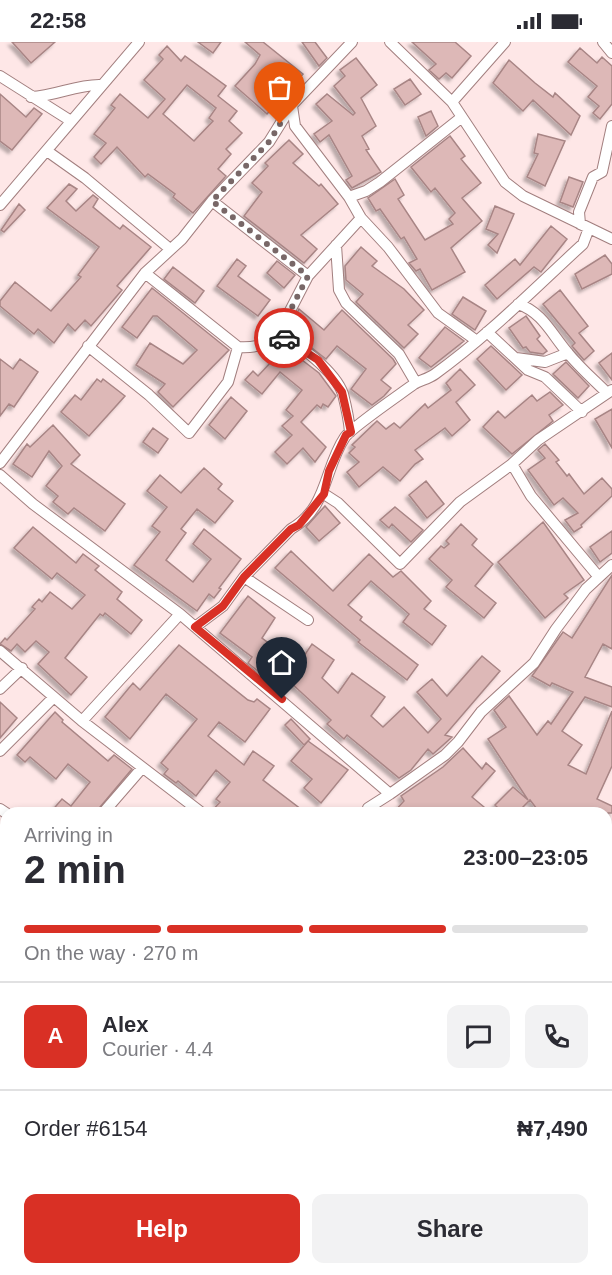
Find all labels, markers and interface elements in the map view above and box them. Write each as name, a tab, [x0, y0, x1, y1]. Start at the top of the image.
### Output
text: 22:58	[30, 8, 86, 33]
pin	[254, 62, 305, 124]
icon: bag	[263, 71, 296, 104]
courier	[254, 308, 314, 368]
icon: car	[268, 322, 301, 355]
pin	[256, 637, 307, 699]
icon: home	[265, 646, 298, 679]
text: Arriving in	[24, 824, 113, 846]
text: 23:00–23:05	[463, 845, 588, 870]
text: 2 min	[24, 848, 126, 891]
text: On the way · 270 m	[24, 942, 199, 964]
button: chat	[447, 1005, 510, 1068]
button: phone	[525, 1005, 588, 1068]
text: Alex	[102, 1012, 148, 1037]
text: A	[48, 1023, 63, 1048]
text: Courier · 4.4	[102, 1038, 213, 1060]
text: Order #6154	[24, 1116, 148, 1141]
text: ₦7,490	[517, 1116, 588, 1141]
button: Help	[24, 1194, 300, 1263]
button: Share	[312, 1194, 588, 1263]

